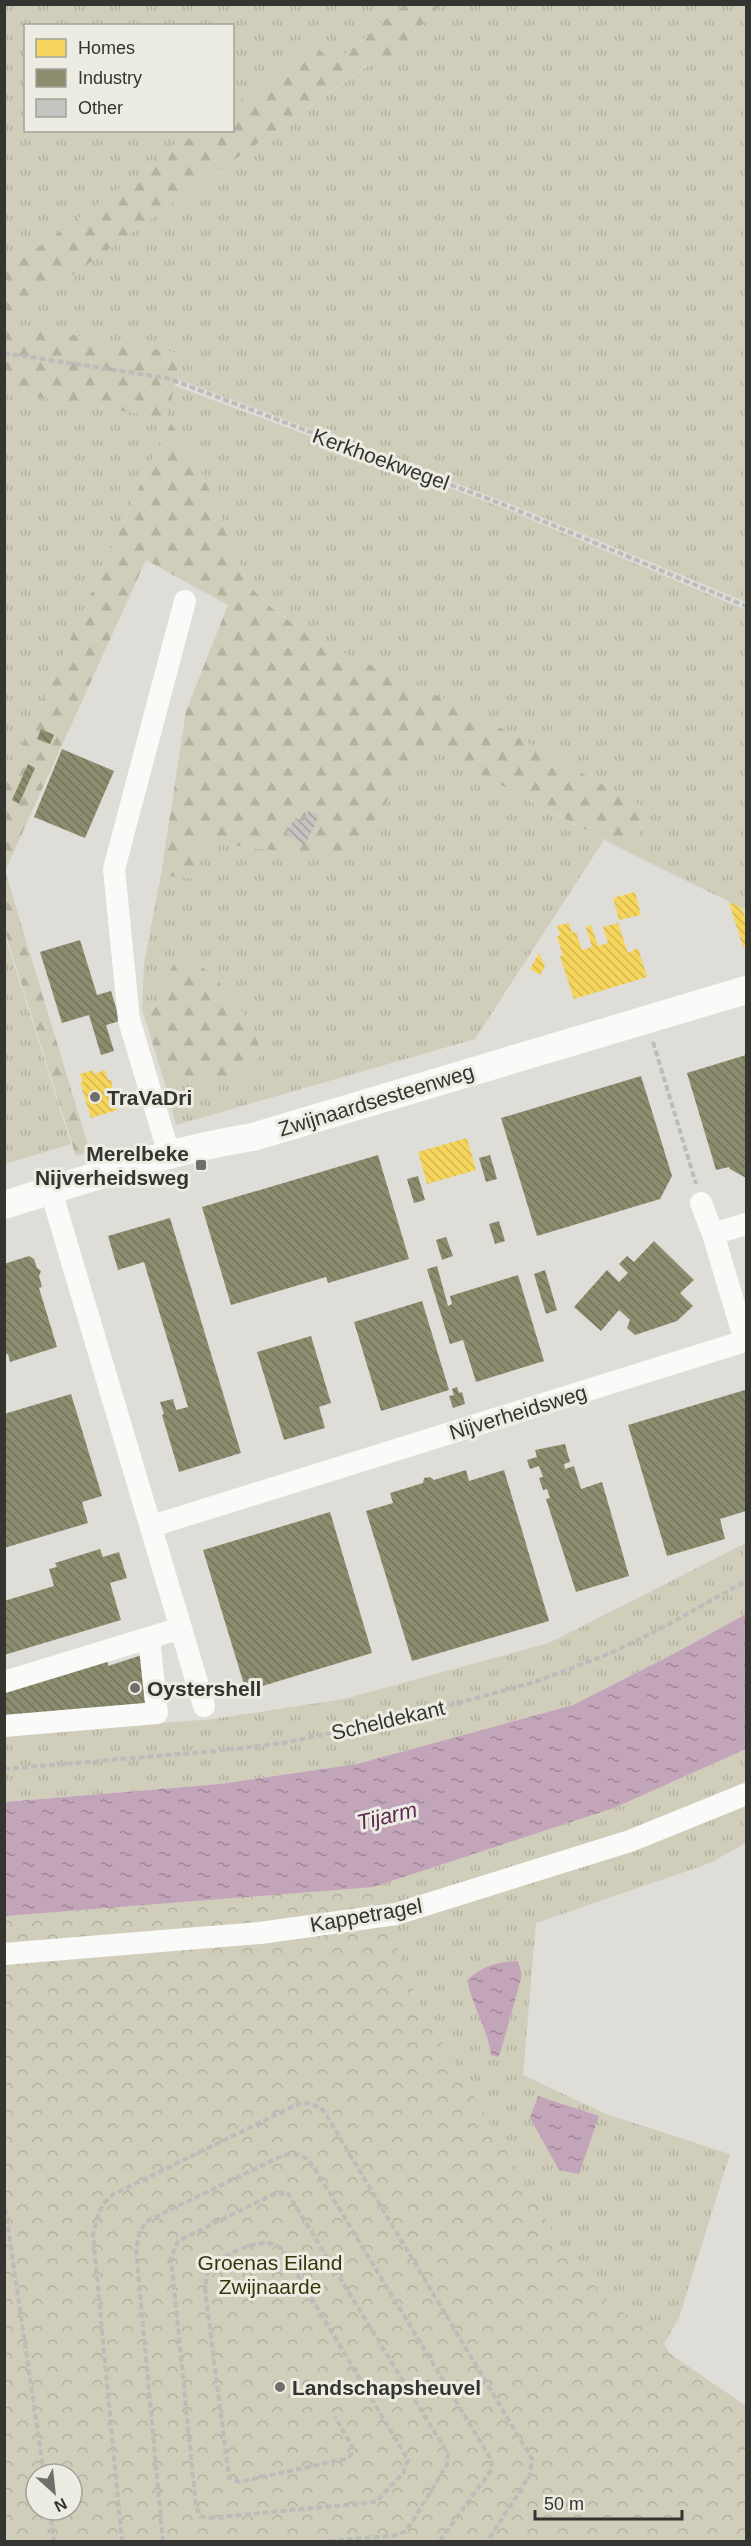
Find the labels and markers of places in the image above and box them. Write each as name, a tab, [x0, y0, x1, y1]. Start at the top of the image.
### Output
place label: TraVaDri	[107, 1086, 192, 1109]
marker: TraVaDri	[88, 1090, 102, 1104]
place label: Merelbeke Nijverheidsweg	[35, 1142, 189, 1189]
marker: Merelbeke Nijverheidsweg	[194, 1158, 208, 1172]
place label: Oystershell	[147, 1677, 261, 1700]
marker: Oystershell	[128, 1681, 142, 1695]
place label: Landschapsheuvel	[292, 2376, 481, 2399]
marker: Landschapsheuvel	[273, 2380, 287, 2394]

